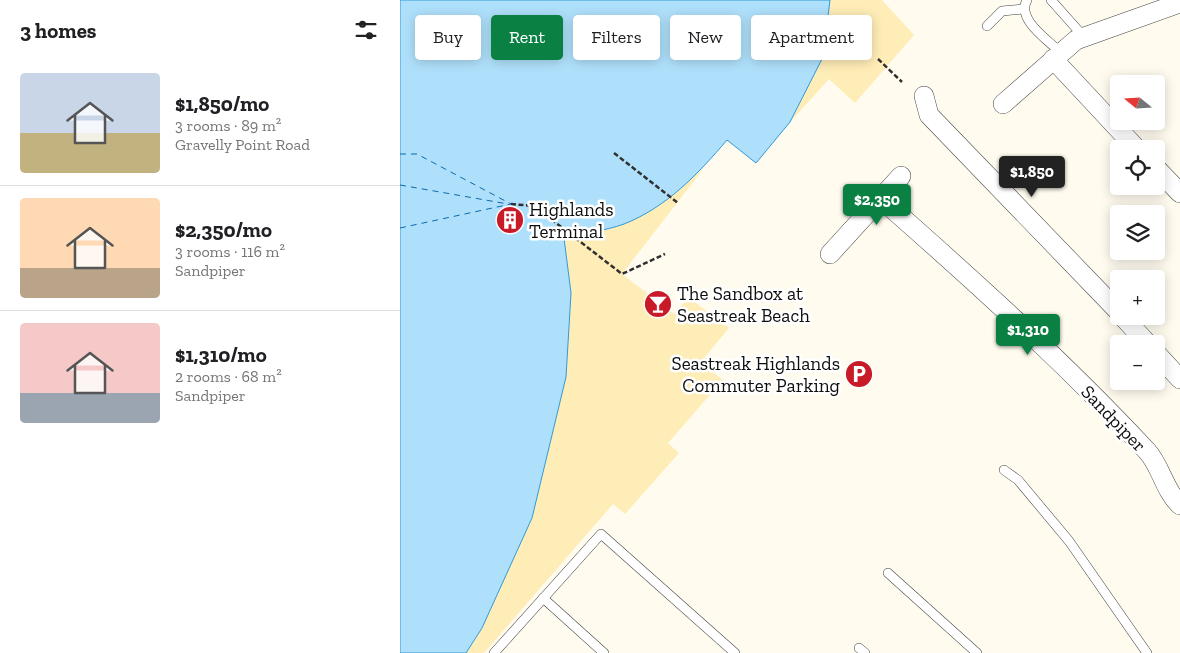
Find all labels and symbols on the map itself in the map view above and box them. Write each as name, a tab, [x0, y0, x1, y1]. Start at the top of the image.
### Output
north arrow	[1110, 75, 1165, 130]
pin: $1,850	[991, 156, 1073, 198]
pin: $2,350	[836, 184, 918, 226]
place label: Highlands Terminal	[529, 198, 614, 243]
building icon: Highlands Terminal	[495, 205, 525, 235]
place label: The Sandbox at Seastreak Beach	[677, 282, 810, 327]
bar icon: The Sandbox at Seastreak Beach	[643, 289, 673, 319]
pin: $1,310	[987, 314, 1069, 356]
place label: Seastreak Highlands Commuter Parking	[672, 352, 841, 397]
parking icon: Seastreak Highlands Commuter Parking	[844, 359, 874, 389]
street label: Sandpiper	[1076, 380, 1151, 456]

